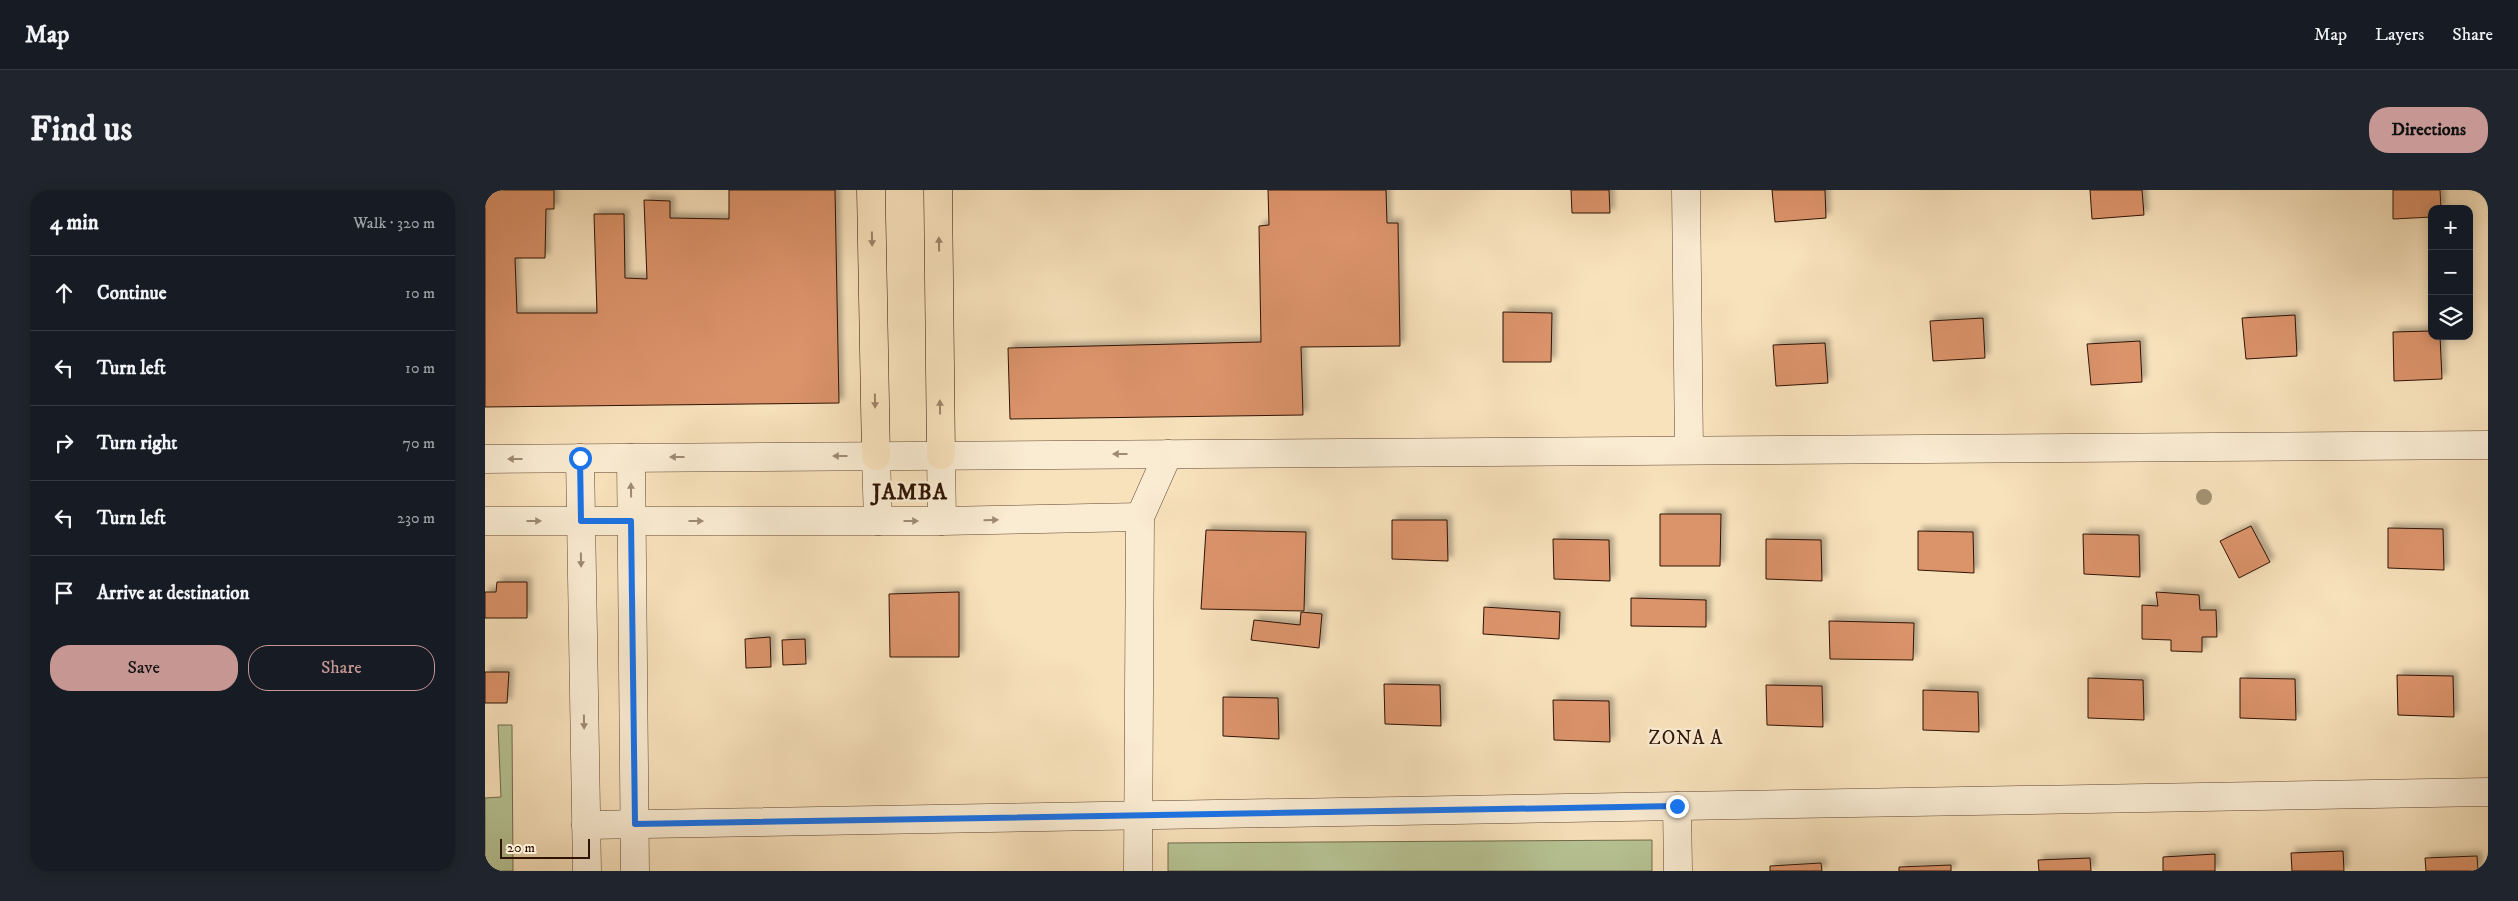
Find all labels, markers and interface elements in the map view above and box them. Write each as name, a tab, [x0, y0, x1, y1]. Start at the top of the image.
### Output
text: Map	[25, 20, 69, 50]
text: Map	[2314, 24, 2347, 46]
text: Layers	[2375, 24, 2424, 46]
text: Share	[2452, 24, 2493, 46]
button: Directions	[2369, 107, 2488, 153]
text: Find us	[30, 108, 132, 152]
map controls	[2428, 205, 2473, 340]
button: +	[2428, 205, 2473, 250]
text: 4 min	[50, 210, 99, 236]
text: Walk · 320 m	[353, 213, 435, 233]
one-way arrow	[868, 231, 876, 247]
one-way arrow	[935, 236, 943, 252]
button: −	[2428, 250, 2473, 295]
icon: ahead	[50, 279, 78, 307]
text: Continue	[97, 282, 167, 305]
text: 10 m	[405, 283, 435, 303]
button: layers	[2428, 295, 2473, 340]
icon: left	[50, 354, 78, 382]
text: Turn left	[97, 357, 166, 380]
text: 10 m	[405, 358, 435, 378]
one-way arrow	[871, 393, 879, 409]
one-way arrow	[936, 398, 944, 414]
icon: right	[50, 429, 78, 457]
text: Turn right	[97, 432, 177, 455]
text: 70 m	[403, 433, 435, 453]
route start	[569, 447, 592, 470]
one-way arrow	[1111, 450, 1127, 458]
one-way arrow	[831, 452, 847, 460]
one-way arrow	[669, 453, 685, 461]
one-way arrow	[506, 455, 522, 463]
district label: JAMBA	[869, 479, 948, 506]
one-way arrow	[627, 482, 635, 498]
icon: left	[50, 504, 78, 532]
text: Turn left	[97, 507, 166, 530]
text: 230 m	[397, 508, 435, 528]
one-way arrow	[983, 516, 999, 524]
one-way arrow	[526, 517, 542, 525]
one-way arrow	[688, 517, 704, 525]
one-way arrow	[903, 517, 919, 525]
one-way arrow	[578, 552, 586, 568]
icon: arrive	[50, 579, 78, 607]
text: Arrive at destination	[97, 582, 249, 605]
button: Save	[50, 645, 238, 691]
button: Share	[248, 645, 435, 691]
one-way arrow	[580, 714, 588, 730]
district label: ZONA A	[1649, 727, 1723, 750]
route end	[1666, 795, 1689, 818]
scale bar	[500, 836, 590, 859]
text: 20 m	[507, 839, 535, 857]

